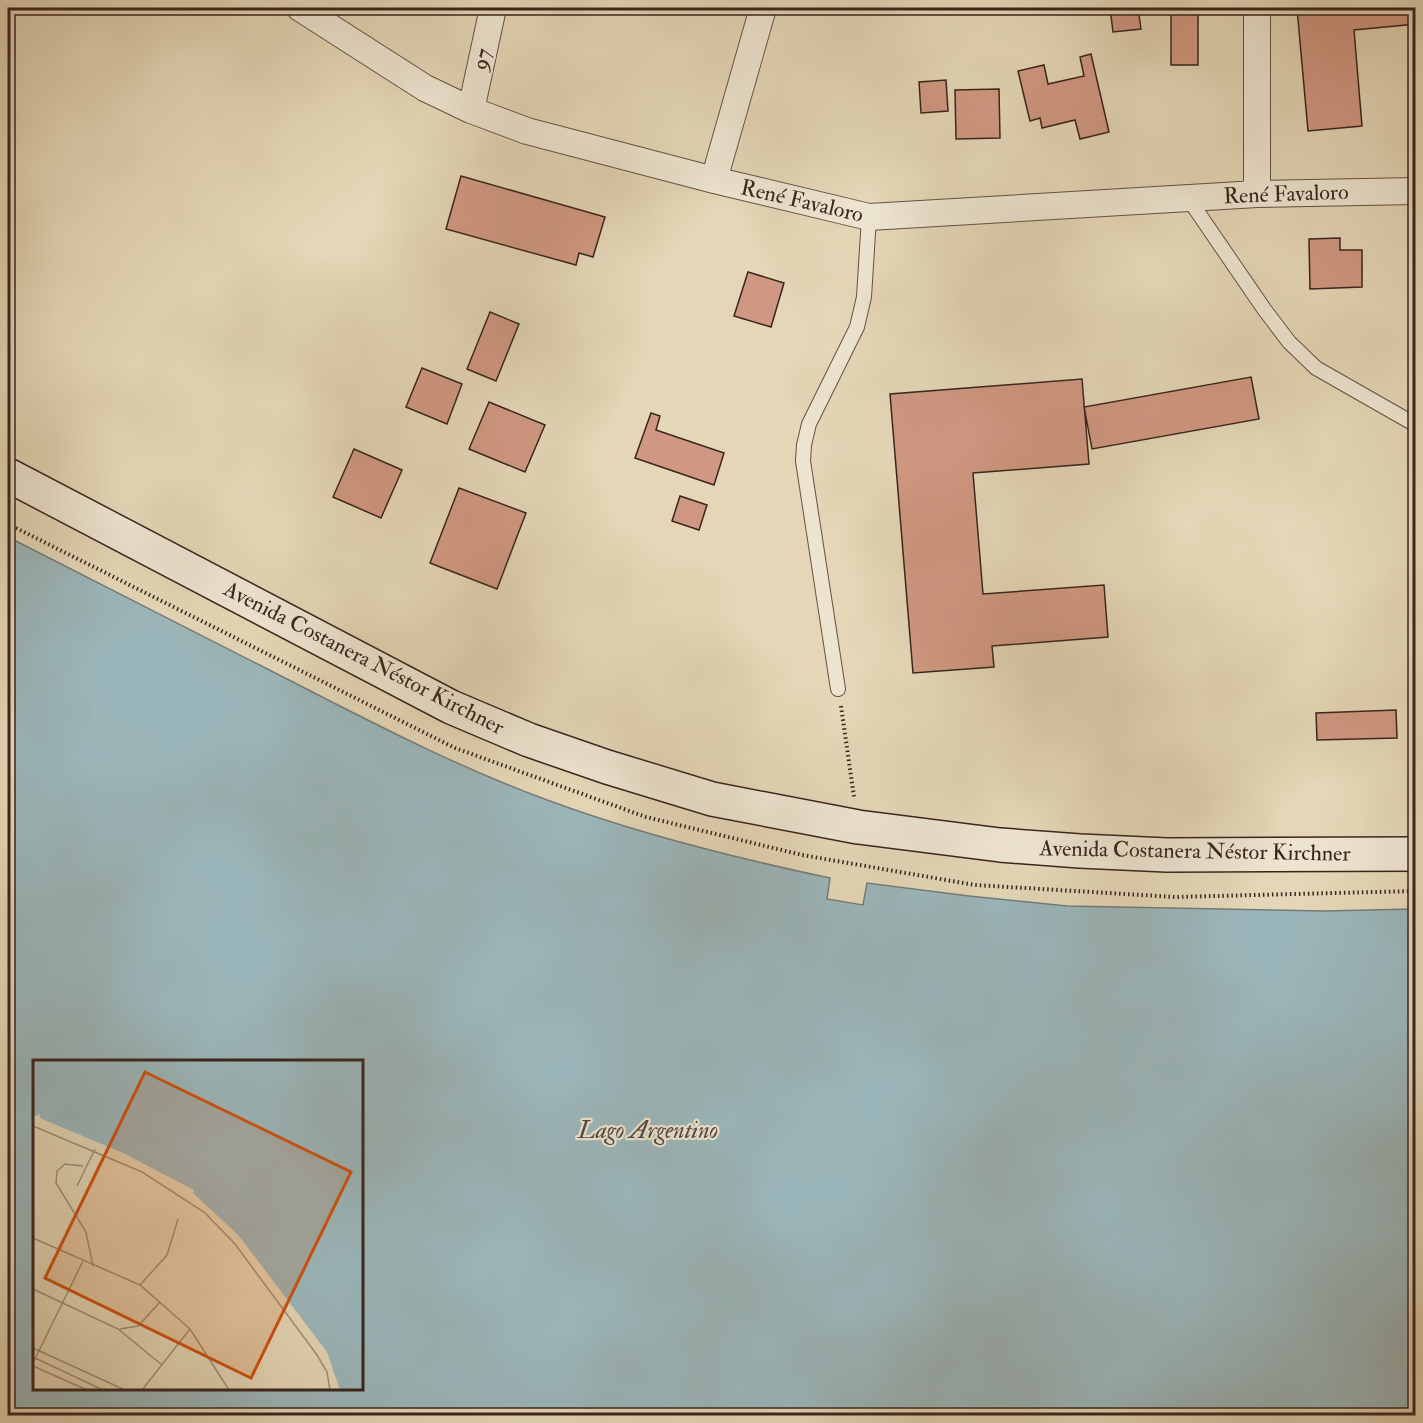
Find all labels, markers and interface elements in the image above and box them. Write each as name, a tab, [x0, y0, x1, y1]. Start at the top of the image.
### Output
street label: 97	[466, 46, 498, 74]
street label: René Favaloro	[738, 173, 866, 229]
street label: René Favaloro	[1223, 178, 1349, 210]
street label: Avenida Costanera Néstor Kirchner	[218, 574, 510, 741]
street label: Avenida Costanera Néstor Kirchner	[1038, 834, 1352, 868]
inset map	[33, 1060, 363, 1390]
water label: Lago Argentino	[577, 1115, 718, 1146]

